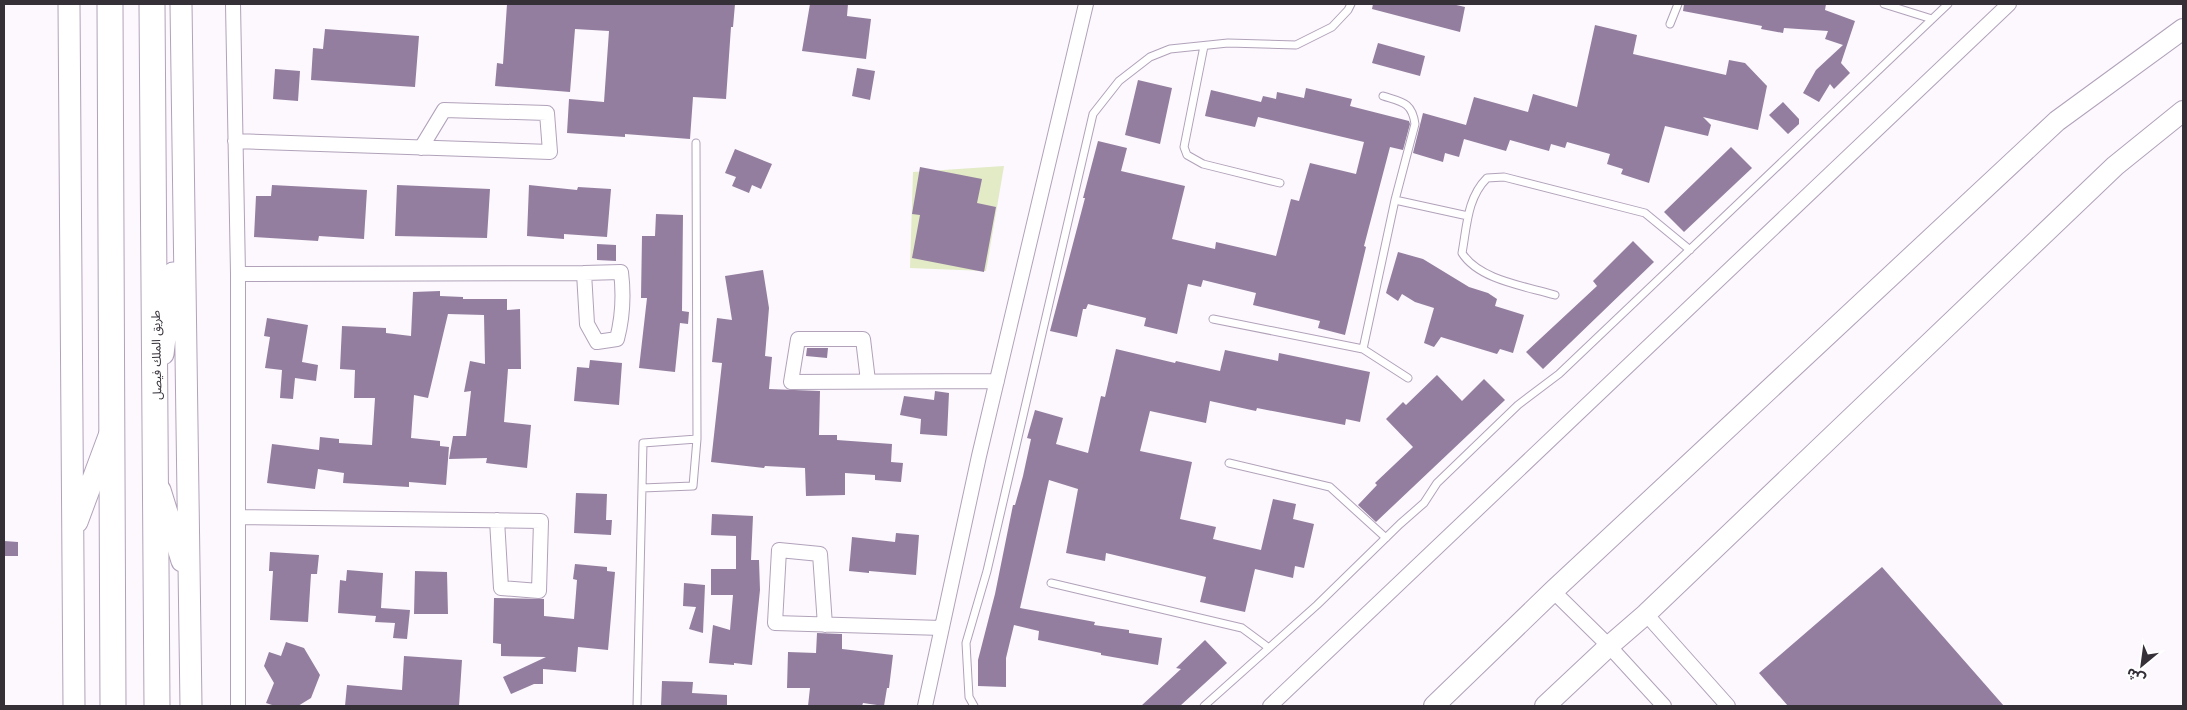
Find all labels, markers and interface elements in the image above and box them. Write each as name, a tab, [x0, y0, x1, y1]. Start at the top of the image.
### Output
street label: طريق الملك فيصل	[147, 310, 165, 400]
north arrow	[2117, 640, 2167, 690]
text: ش	[2122, 663, 2149, 690]

